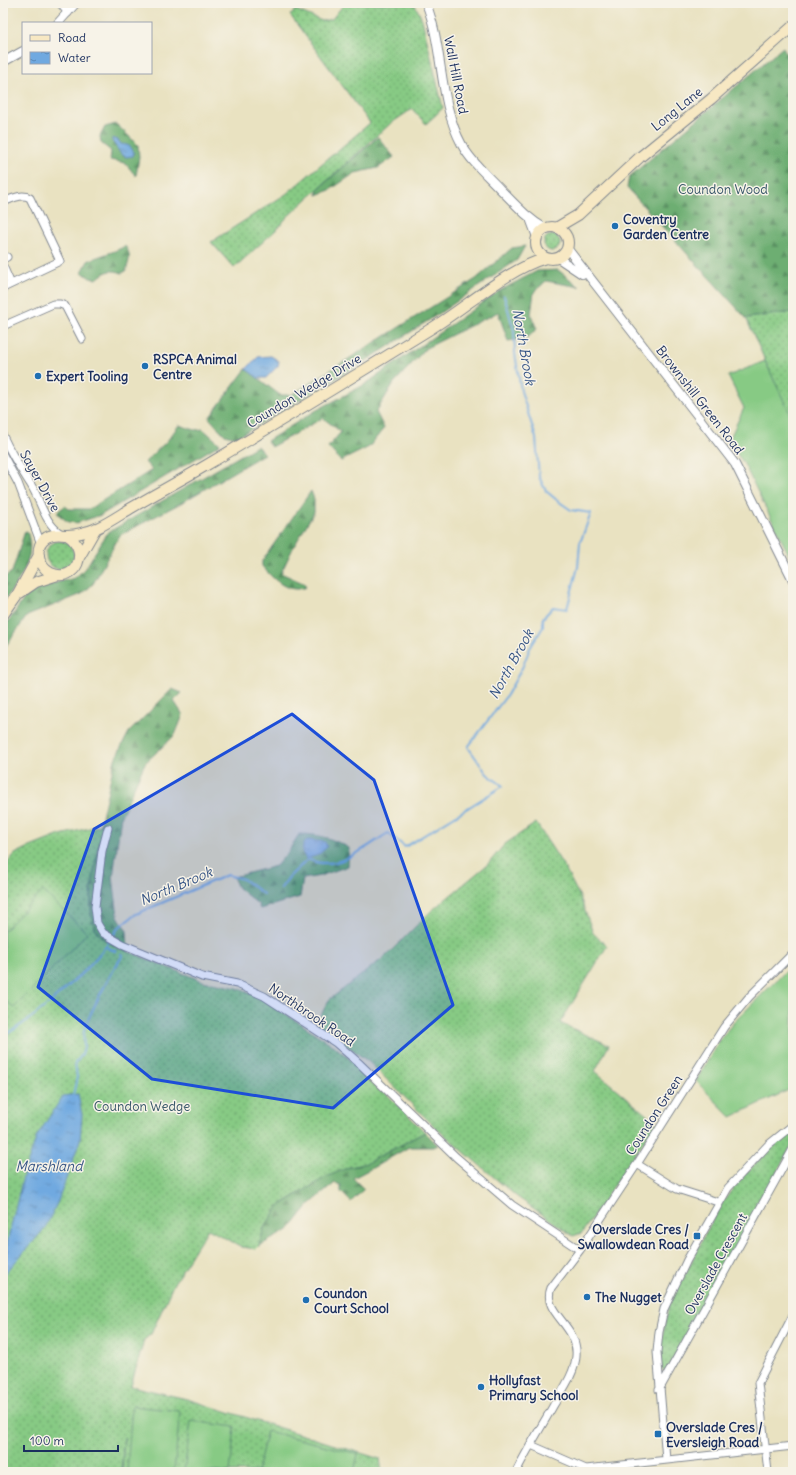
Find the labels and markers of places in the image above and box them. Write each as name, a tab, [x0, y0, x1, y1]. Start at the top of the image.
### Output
place label: Coventry Garden Centre	[623, 211, 709, 243]
marker: Coventry Garden Centre	[610, 221, 620, 231]
place label: RSPCA Animal Centre	[153, 351, 237, 383]
marker: RSPCA Animal Centre	[140, 361, 150, 371]
place label: Expert Tooling	[46, 368, 128, 385]
marker: Expert Tooling	[33, 371, 43, 381]
place label: Overslade Cres / Swallowdean Road	[578, 1221, 689, 1253]
marker: Overslade Cres / Swallowdean Road	[692, 1231, 702, 1241]
place label: Coundon Court School	[314, 1285, 389, 1317]
place label: The Nugget	[595, 1289, 662, 1306]
marker: The Nugget	[582, 1292, 592, 1302]
marker: Coundon Court School	[301, 1295, 311, 1305]
place label: Hollyfast Primary School	[489, 1372, 579, 1404]
marker: Hollyfast Primary School	[476, 1382, 486, 1392]
place label: Overslade Cres / Eversleigh Road	[666, 1419, 763, 1451]
marker: Overslade Cres / Eversleigh Road	[653, 1429, 663, 1439]

